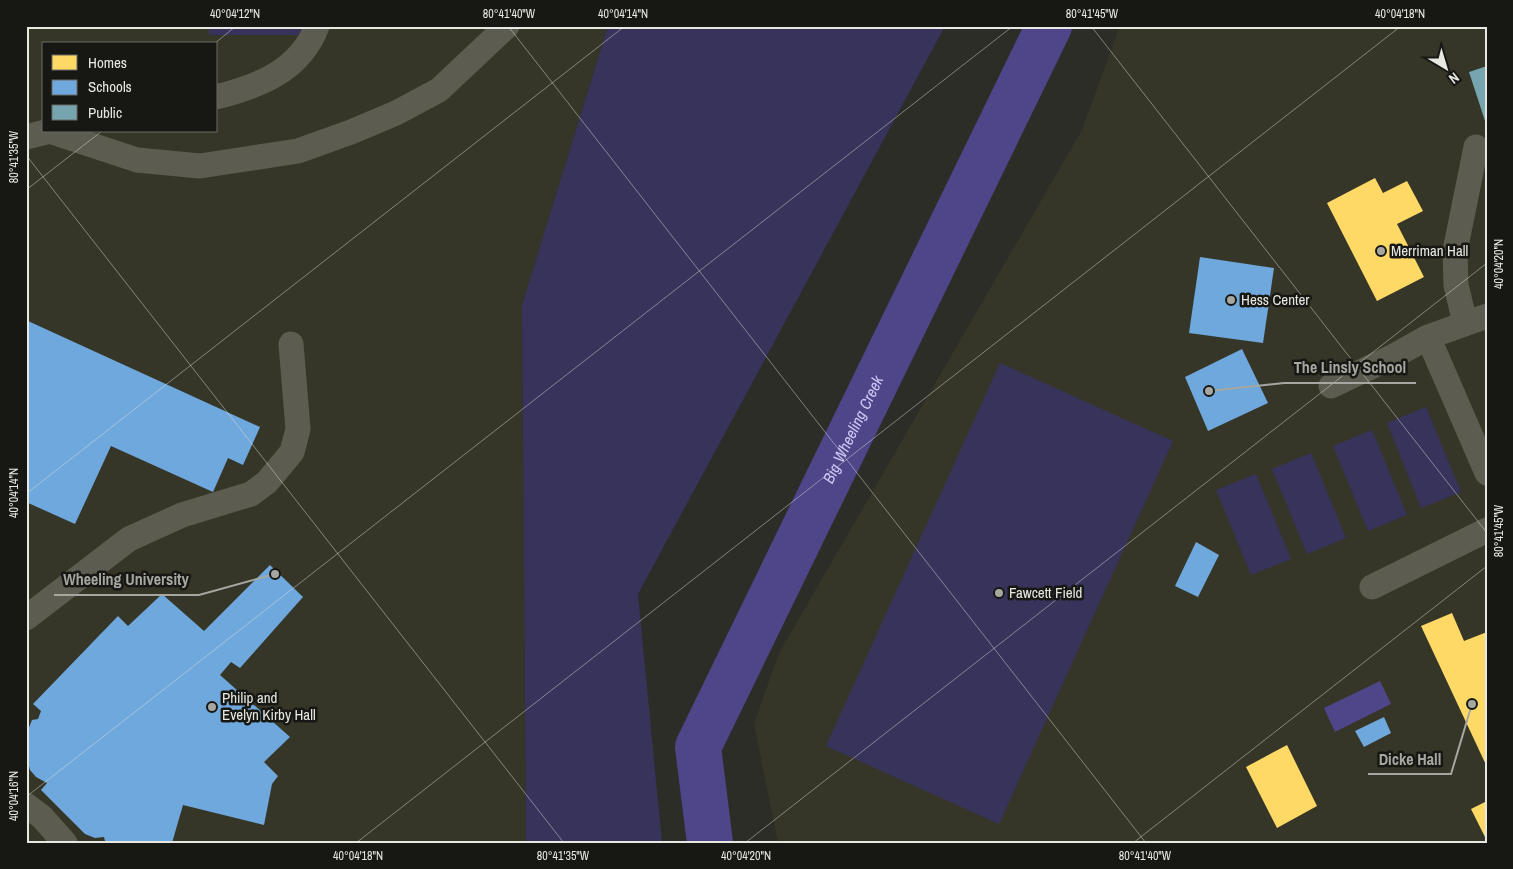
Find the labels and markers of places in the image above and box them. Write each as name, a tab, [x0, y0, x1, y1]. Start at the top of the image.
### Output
place label: Merriman Hall	[1391, 240, 1468, 261]
marker: Merriman Hall	[1375, 245, 1387, 257]
place label: Hess Center	[1241, 289, 1309, 310]
marker: Hess Center	[1225, 294, 1237, 306]
callout: The Linsly School	[1284, 352, 1416, 383]
callout: Wheeling University	[54, 564, 199, 595]
place label: Fawcett Field	[1009, 582, 1082, 603]
marker: Fawcett Field	[993, 587, 1005, 599]
place label: Philip and Evelyn Kirby Hall	[222, 687, 316, 725]
marker: Philip and Evelyn Kirby Hall	[206, 701, 218, 713]
callout: Dicke Hall	[1368, 743, 1451, 774]

